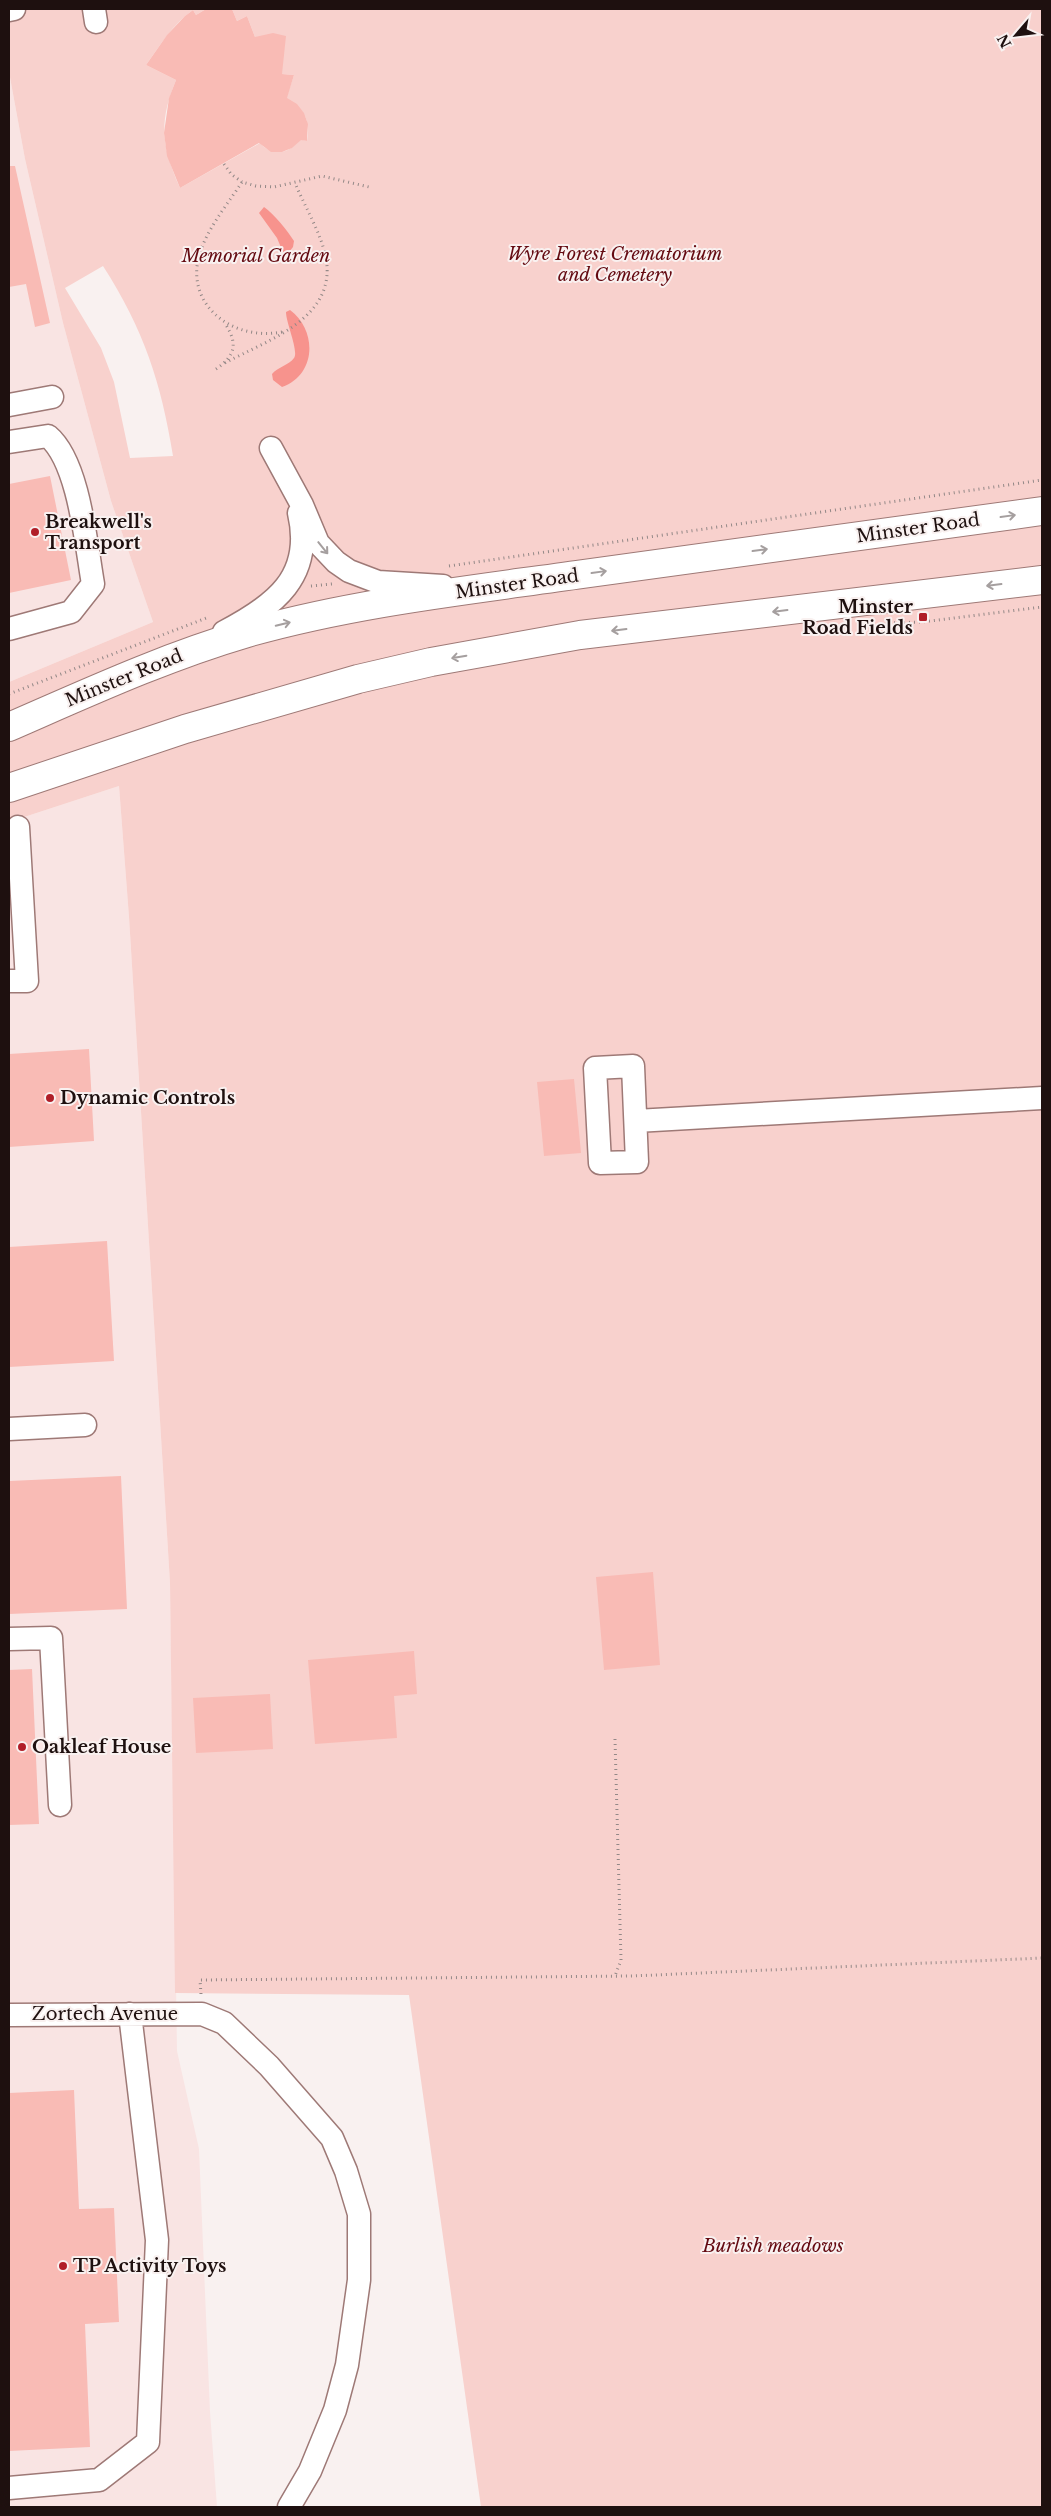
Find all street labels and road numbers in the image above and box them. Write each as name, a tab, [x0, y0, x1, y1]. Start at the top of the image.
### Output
street label: Minster Road	[855, 508, 981, 548]
street label: Minster Road	[454, 564, 580, 604]
street label: Minster Road	[62, 644, 186, 712]
street label: Zortech Avenue	[32, 2003, 178, 2025]

